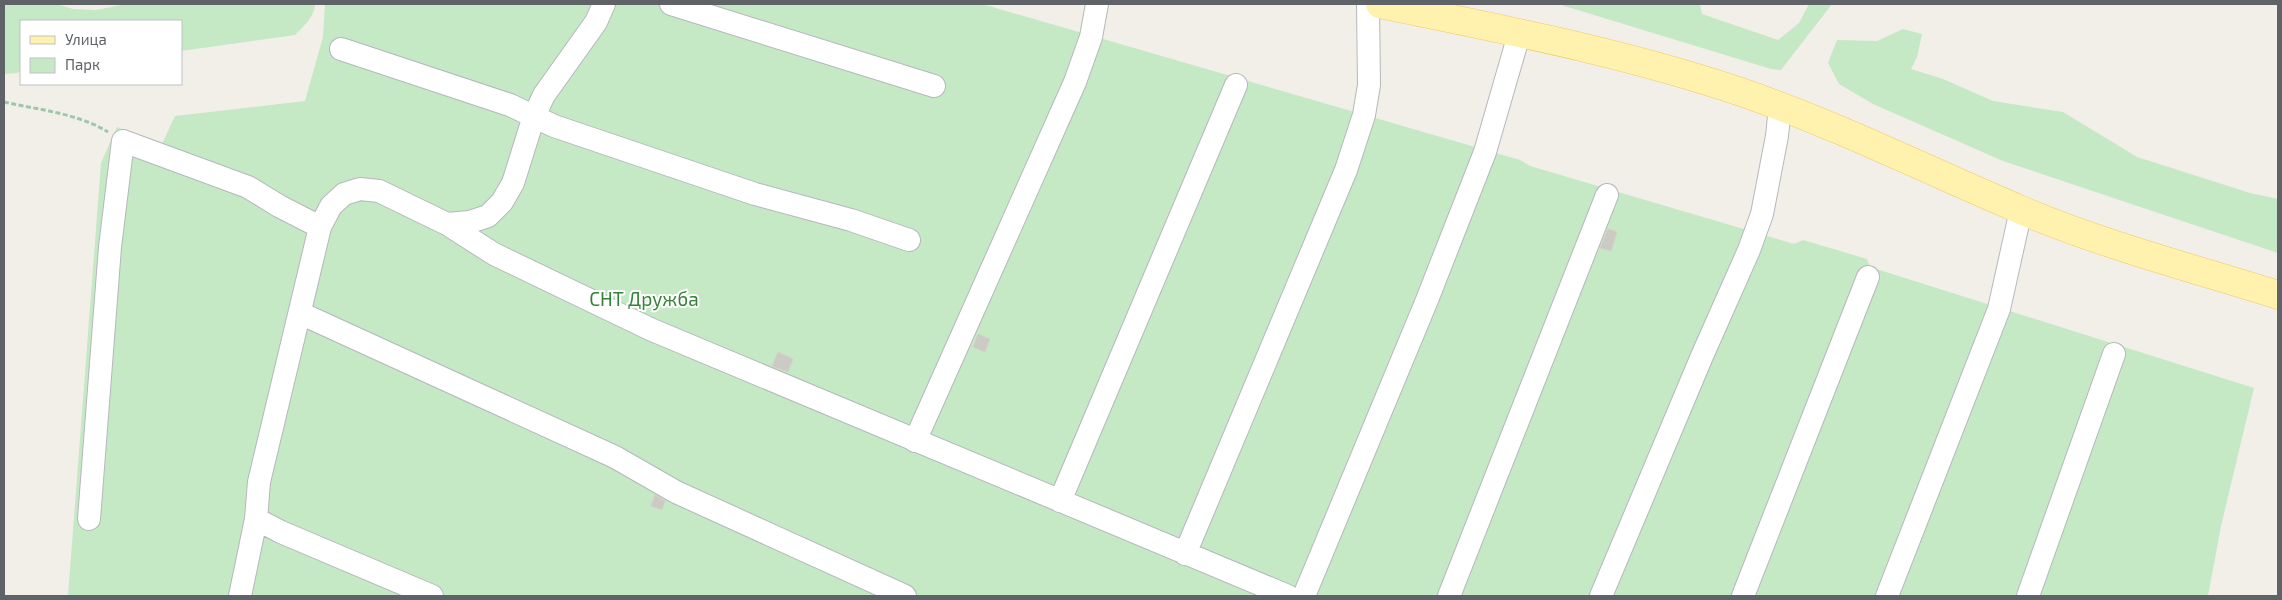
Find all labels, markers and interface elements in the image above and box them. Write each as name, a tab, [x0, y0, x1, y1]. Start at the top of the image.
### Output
legend	[20, 20, 182, 85]
text: Улица	[65, 30, 107, 48]
text: Парк	[65, 55, 100, 73]
park label: СНТ Дружба	[589, 287, 699, 311]

